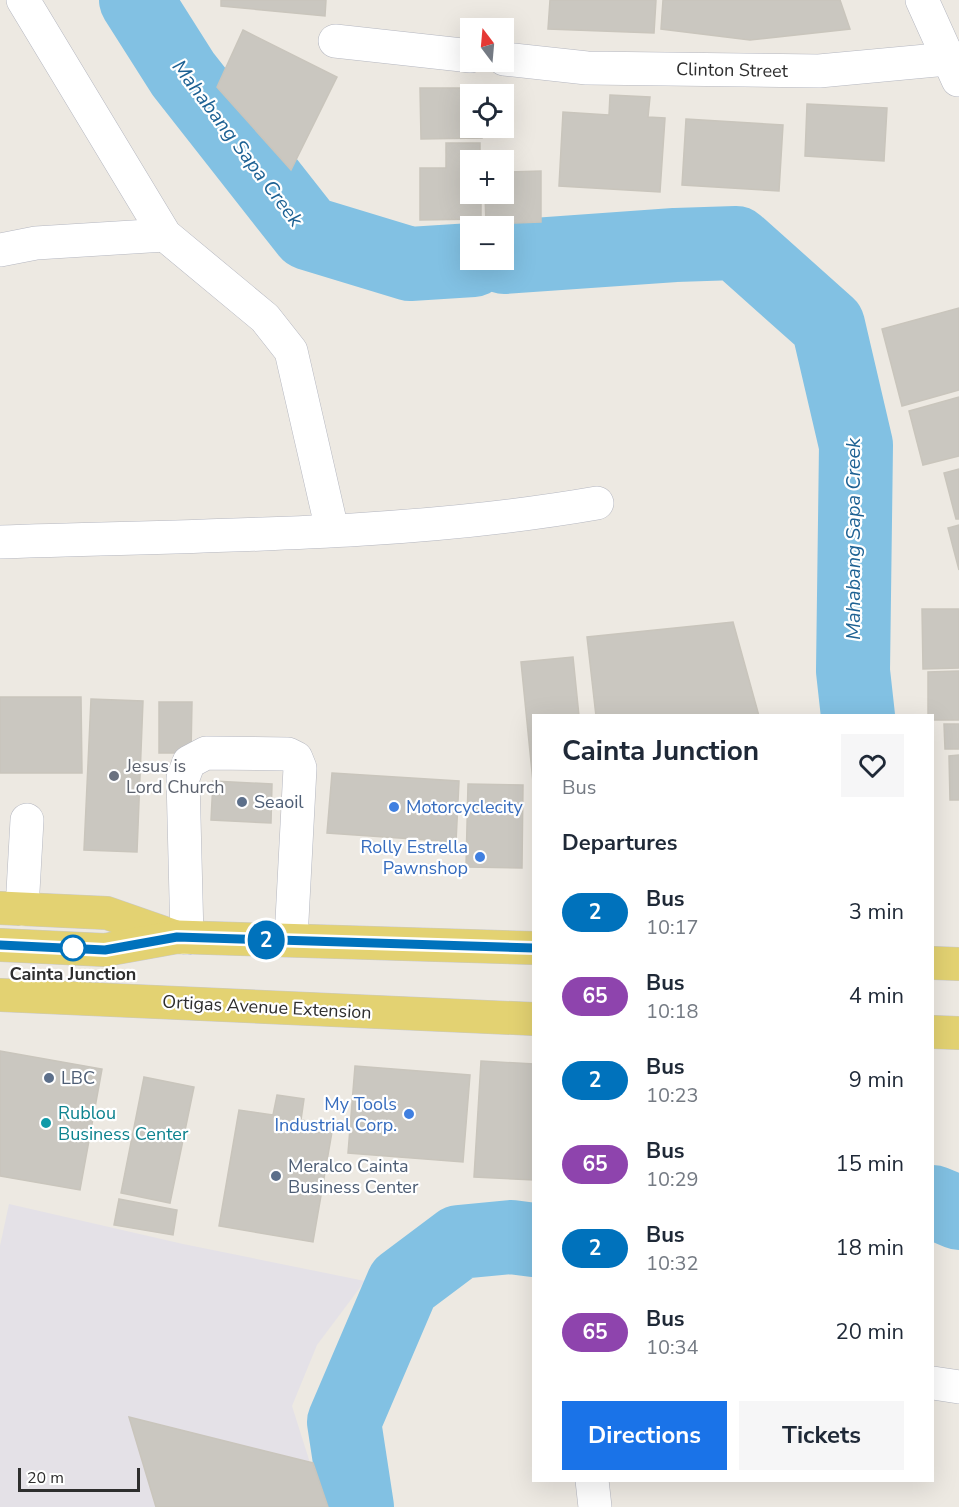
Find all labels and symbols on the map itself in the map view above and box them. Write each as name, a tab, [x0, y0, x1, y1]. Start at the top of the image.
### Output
north arrow	[460, 18, 514, 72]
water label: Mahabang Sapa Creek	[166, 54, 310, 233]
street label: Clinton Street	[676, 57, 789, 83]
water label: Mahabang Sapa Creek	[840, 437, 867, 640]
place label: Jesus is Lord Church	[125, 754, 224, 799]
marker: Jesus is Lord Church	[107, 769, 121, 783]
place label: Seaoil	[254, 790, 304, 814]
marker: Seaoil	[235, 795, 249, 809]
place label: Motorcyclecity	[406, 795, 523, 819]
marker: Motorcyclecity	[387, 800, 401, 814]
place label: Rolly Estrella Pawnshop	[361, 835, 468, 880]
marker: Rolly Estrella Pawnshop	[473, 850, 487, 864]
line badge: 2	[246, 920, 286, 960]
marker: Cainta Junction	[60, 935, 86, 961]
place label: Cainta Junction	[10, 962, 136, 986]
street label: Ortigas Avenue Extension	[162, 990, 372, 1024]
place label: LBC	[61, 1066, 95, 1090]
marker: LBC	[42, 1071, 56, 1085]
place label: My Tools Industrial Corp.	[274, 1092, 397, 1137]
place label: Rublou Business Center	[58, 1101, 189, 1146]
marker: My Tools Industrial Corp.	[402, 1107, 416, 1121]
marker: Rublou Business Center	[39, 1116, 53, 1130]
place label: Meralco Cainta Business Center	[288, 1154, 419, 1199]
marker: Meralco Cainta Business Center	[269, 1169, 283, 1183]
scale bar	[18, 1465, 140, 1492]

